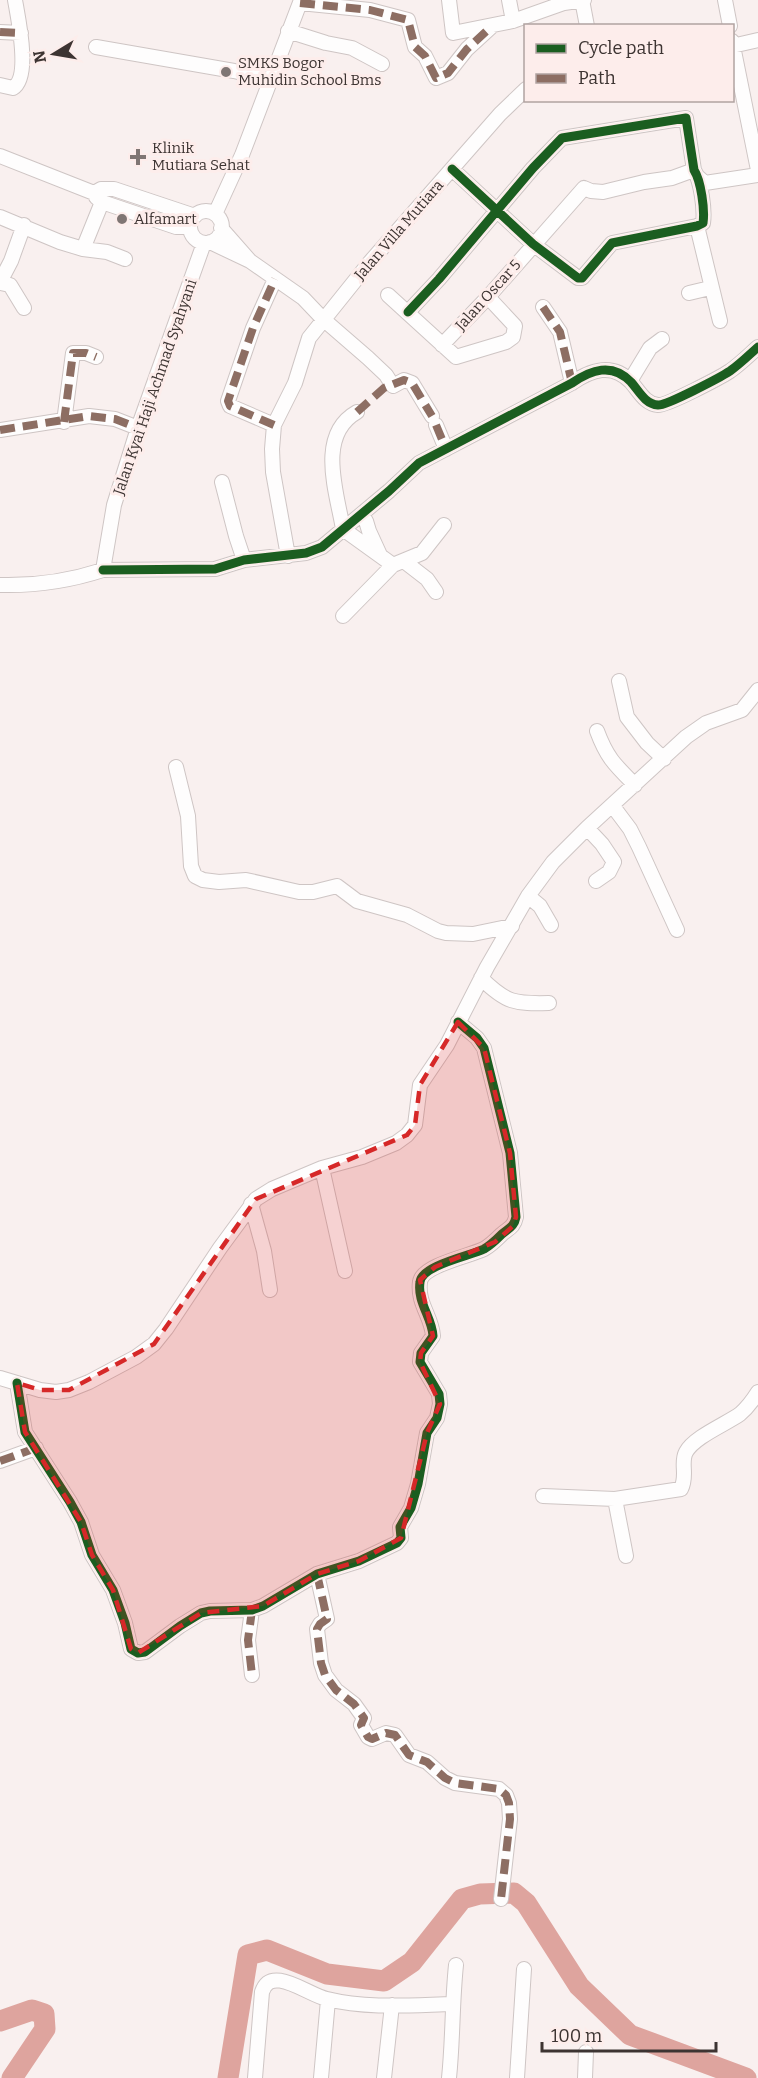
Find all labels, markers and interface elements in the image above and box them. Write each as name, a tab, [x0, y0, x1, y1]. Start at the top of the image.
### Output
north arrow	[24, 24, 84, 84]
legend	[524, 24, 734, 102]
text: Cycle path	[578, 37, 664, 59]
text: N	[29, 49, 50, 65]
place label: SMKS Bogor Muhidin School Bms	[238, 54, 381, 89]
marker: SMKS Bogor Muhidin School Bms	[219, 65, 233, 79]
text: Path	[578, 67, 616, 89]
place label: Klinik Mutiara Sehat	[152, 139, 250, 174]
marker: Klinik Mutiara Sehat	[129, 148, 147, 166]
street label: Jalan Villa Mutiara	[350, 176, 447, 284]
place label: Alfamart	[134, 210, 197, 228]
marker: Alfamart	[115, 212, 129, 226]
street label: Jalan Oscar 5	[451, 256, 525, 335]
street label: Jalan Kyai Haji Achmad Syahyani	[109, 276, 201, 498]
scale bar	[542, 2015, 716, 2053]
text: 100 m	[551, 2025, 602, 2047]

